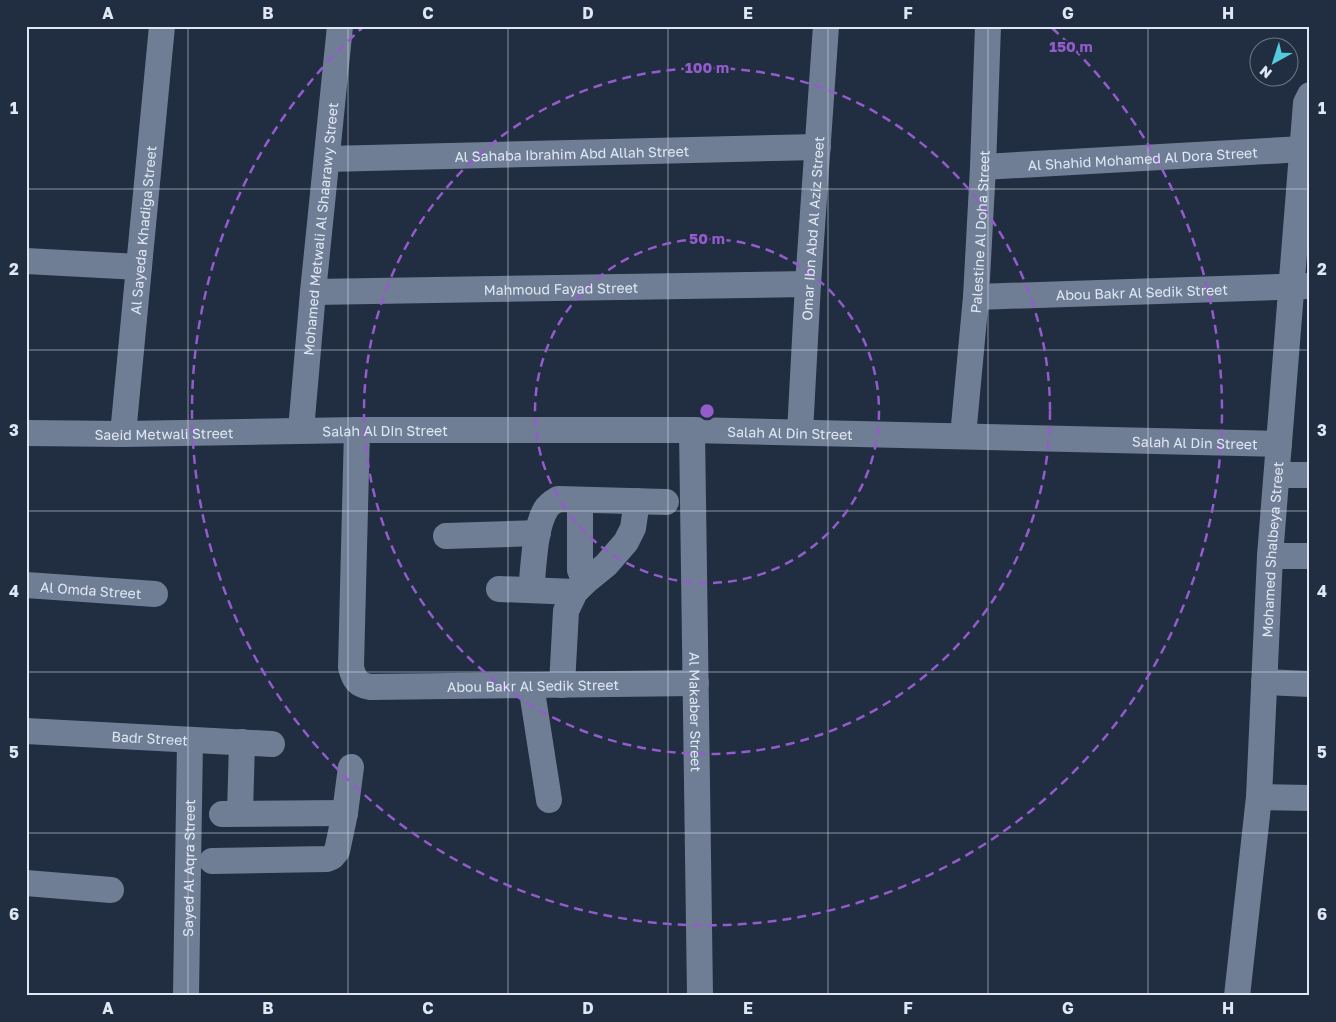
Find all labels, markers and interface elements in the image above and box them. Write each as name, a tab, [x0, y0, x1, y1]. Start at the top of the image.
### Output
text: A	[102, 3, 114, 23]
text: B	[262, 3, 274, 23]
text: C	[422, 3, 434, 23]
text: D	[582, 3, 594, 23]
text: E	[743, 3, 753, 23]
text: F	[903, 3, 913, 23]
text: G	[1062, 3, 1074, 23]
text: H	[1222, 3, 1234, 23]
text: 150 m	[1049, 37, 1093, 55]
north arrow	[1248, 38, 1298, 88]
text: 100 m	[685, 58, 729, 76]
text: N	[1256, 63, 1275, 82]
text: 1	[10, 98, 18, 118]
text: 1	[1318, 98, 1326, 118]
street label: Mohamed Metwali Al Shaarawy Street	[299, 101, 341, 356]
street label: Omar Ibn Abd Al Aziz Street	[798, 136, 827, 321]
street label: Al Sahaba Ibrahim Abd Allah Street	[454, 142, 690, 164]
street label: Al Shahid Mohamed Al Dora Street	[1027, 143, 1258, 173]
street label: Al Sayeda Khadiga Street	[126, 145, 159, 315]
street label: Palestine Al Doha Street	[966, 150, 992, 314]
text: 50 m	[689, 229, 725, 247]
text: 2	[9, 259, 19, 279]
text: 2	[1317, 259, 1327, 279]
street label: Mahmoud Fayad Street	[484, 278, 638, 298]
street label: Abou Bakr Al Sedik Street	[1056, 280, 1228, 303]
centre of rings	[698, 402, 716, 420]
text: 3	[9, 420, 19, 440]
text: 3	[1317, 420, 1327, 440]
street label: Salah Al Din Street	[322, 421, 448, 439]
street label: Salah Al Din Street	[727, 422, 853, 442]
street label: Saeid Metwali Street	[94, 424, 234, 443]
street label: Salah Al Din Street	[1132, 432, 1258, 452]
street label: Mohamed Shalbeya Street	[1258, 461, 1286, 638]
street label: Al Omda Street	[40, 578, 142, 602]
text: 4	[9, 581, 19, 601]
text: 4	[1317, 581, 1327, 601]
street label: Al Makaber Street	[687, 652, 705, 772]
street label: Abou Bakr Al Sedik Street	[447, 675, 619, 695]
street label: Badr Street	[111, 727, 188, 748]
text: 5	[9, 742, 19, 762]
text: 5	[1317, 742, 1327, 762]
street label: Sayed Al Aqra Street	[178, 799, 198, 937]
text: 6	[9, 904, 19, 924]
text: 6	[1317, 904, 1327, 924]
text: A	[102, 998, 114, 1018]
text: B	[262, 998, 274, 1018]
text: C	[422, 998, 434, 1018]
text: D	[582, 998, 594, 1018]
text: E	[743, 998, 753, 1018]
text: F	[903, 998, 913, 1018]
text: G	[1062, 998, 1074, 1018]
text: H	[1222, 998, 1234, 1018]

